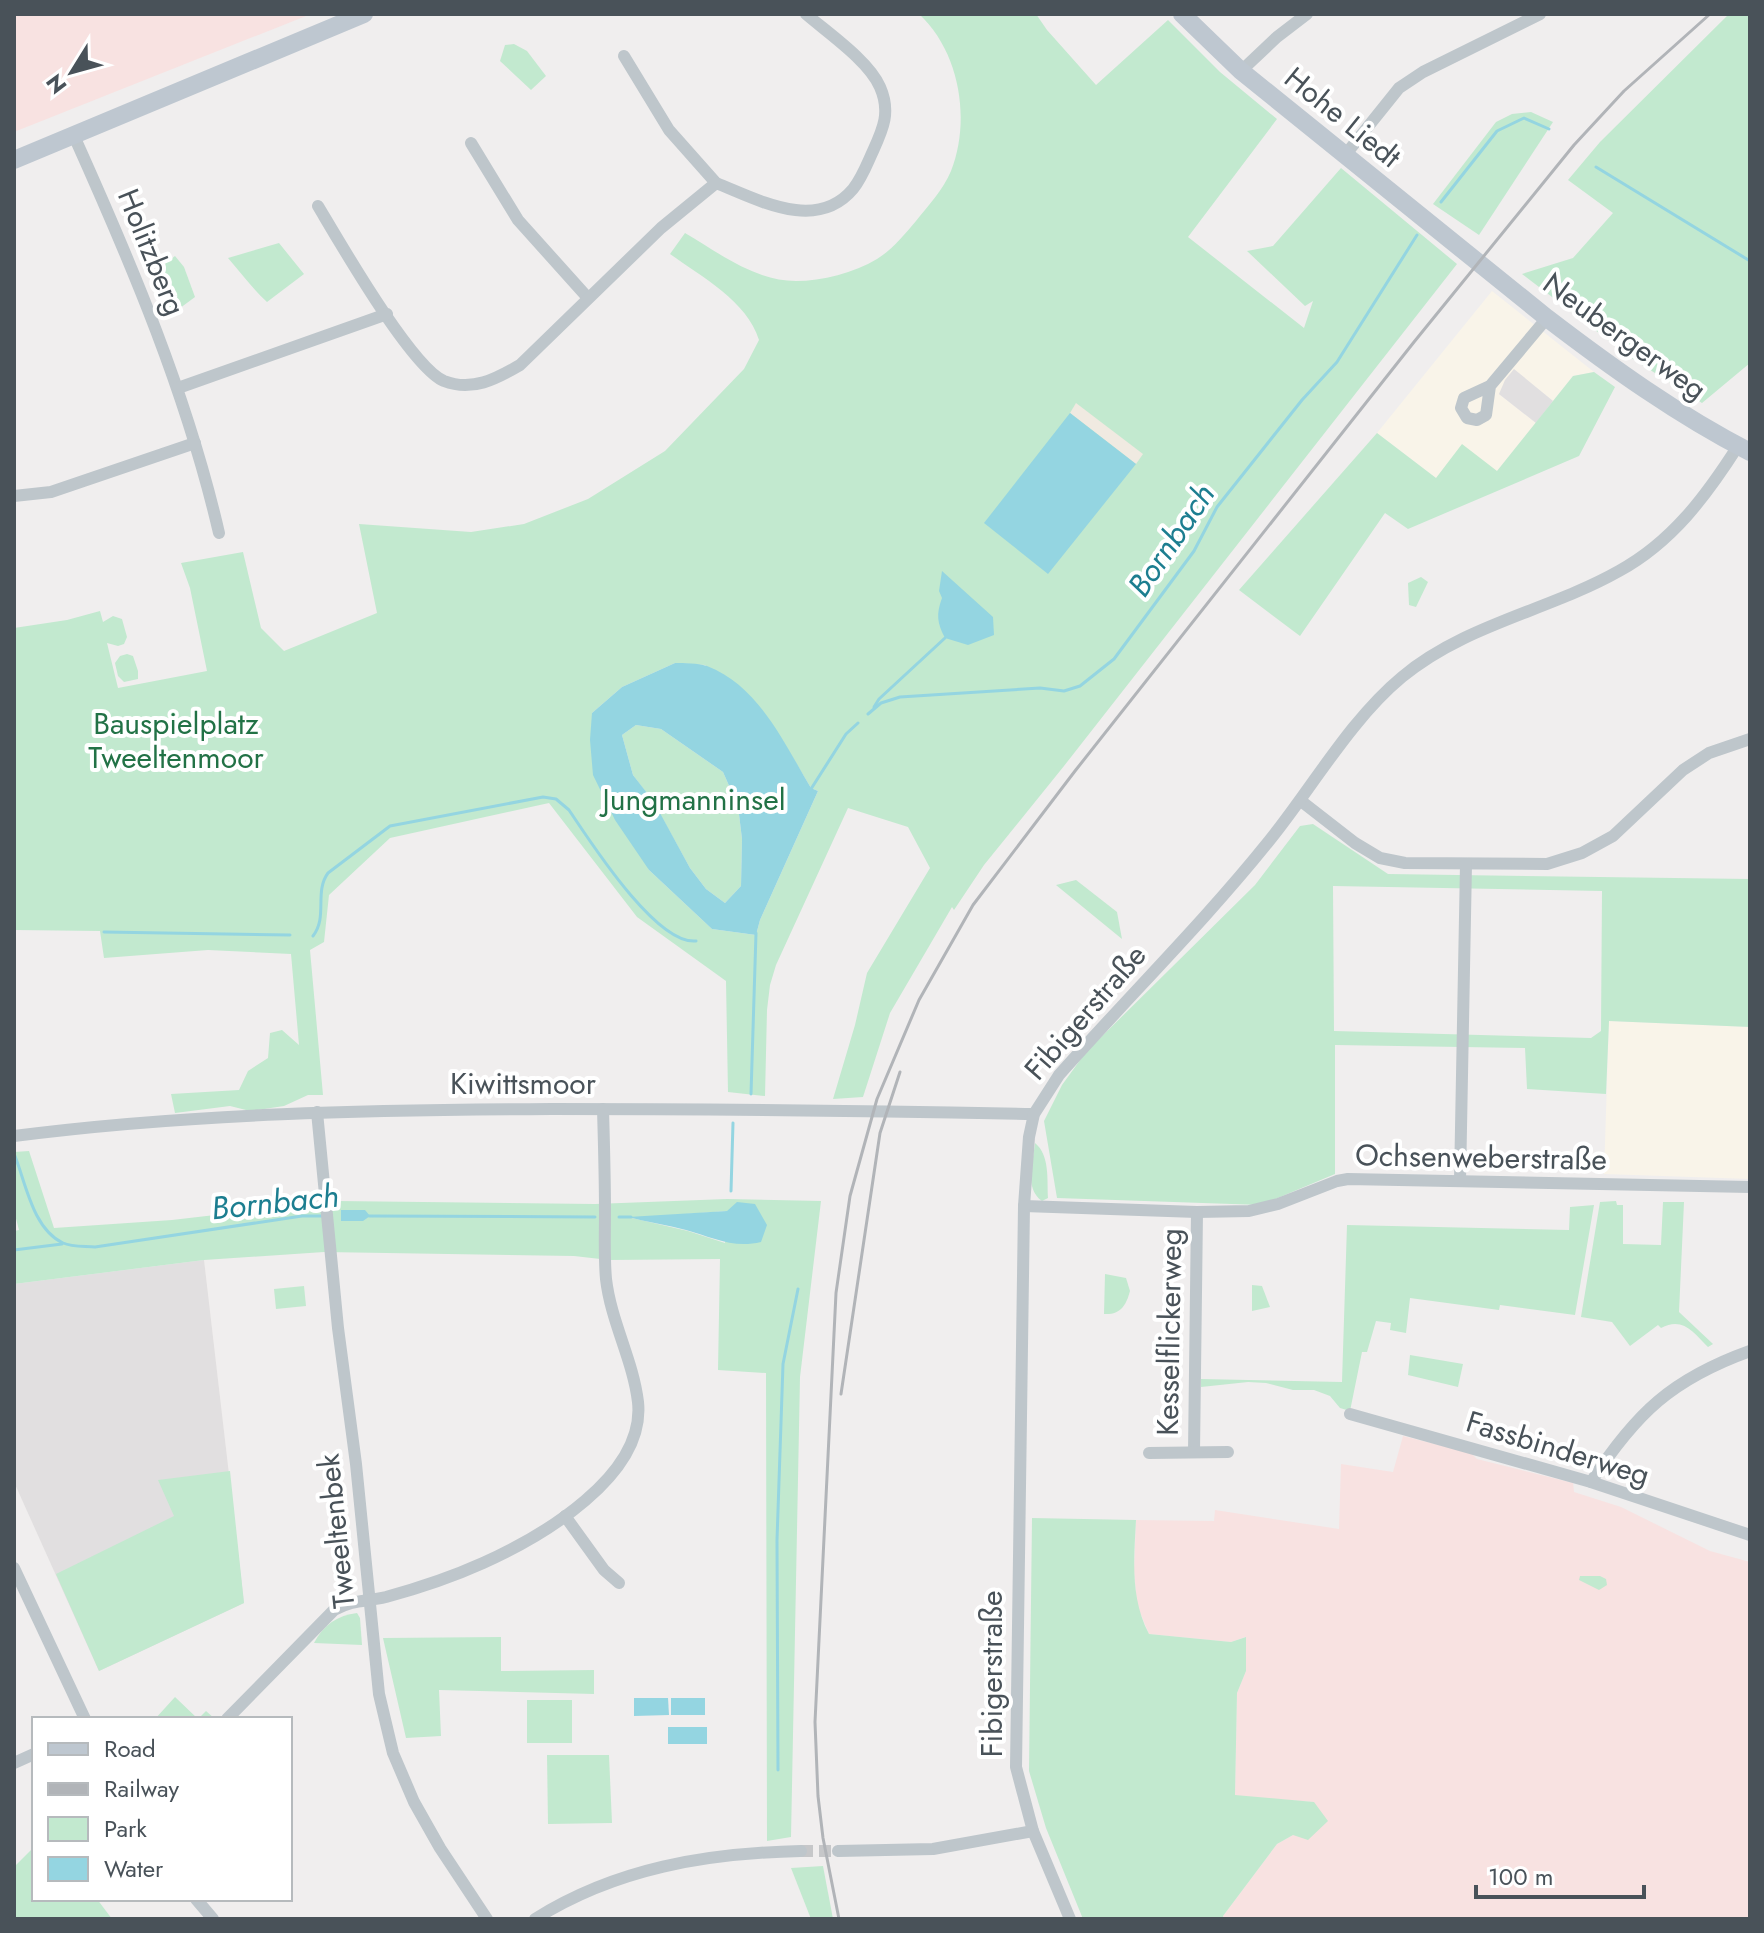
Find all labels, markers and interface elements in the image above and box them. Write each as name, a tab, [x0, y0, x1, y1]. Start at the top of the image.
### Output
north arrow	[32, 32, 112, 112]
street label: Hohe Liedt	[1275, 57, 1411, 178]
text: N	[38, 67, 74, 101]
street label: Holitzberg	[107, 182, 197, 322]
street label: Neubergerweg	[1534, 262, 1716, 410]
water label: Bornbach	[1116, 474, 1226, 606]
park label: Bauspielplatz Tweeltenmoor	[88, 702, 265, 779]
park label: Jungmanninsel	[598, 778, 786, 821]
street label: Fibigerstraße	[1014, 935, 1156, 1089]
street label: Kiwittsmoor	[450, 1062, 597, 1105]
street label: Ochsenweberstraße	[1355, 1133, 1607, 1181]
water label: Bornbach	[209, 1172, 341, 1232]
street label: Kesselflickerweg	[1146, 1228, 1192, 1436]
street label: Fassbinderweg	[1461, 1400, 1655, 1496]
street label: Tweeltenbek	[306, 1451, 365, 1610]
street label: Fibigerstraße	[970, 1591, 1013, 1757]
legend	[32, 1717, 292, 1901]
text: Road	[104, 1731, 156, 1766]
text: Railway	[104, 1771, 179, 1806]
text: Park	[104, 1811, 147, 1846]
scale bar	[1476, 1849, 1644, 1899]
text: Water	[104, 1851, 164, 1886]
text: 100 m	[1488, 1859, 1554, 1894]

